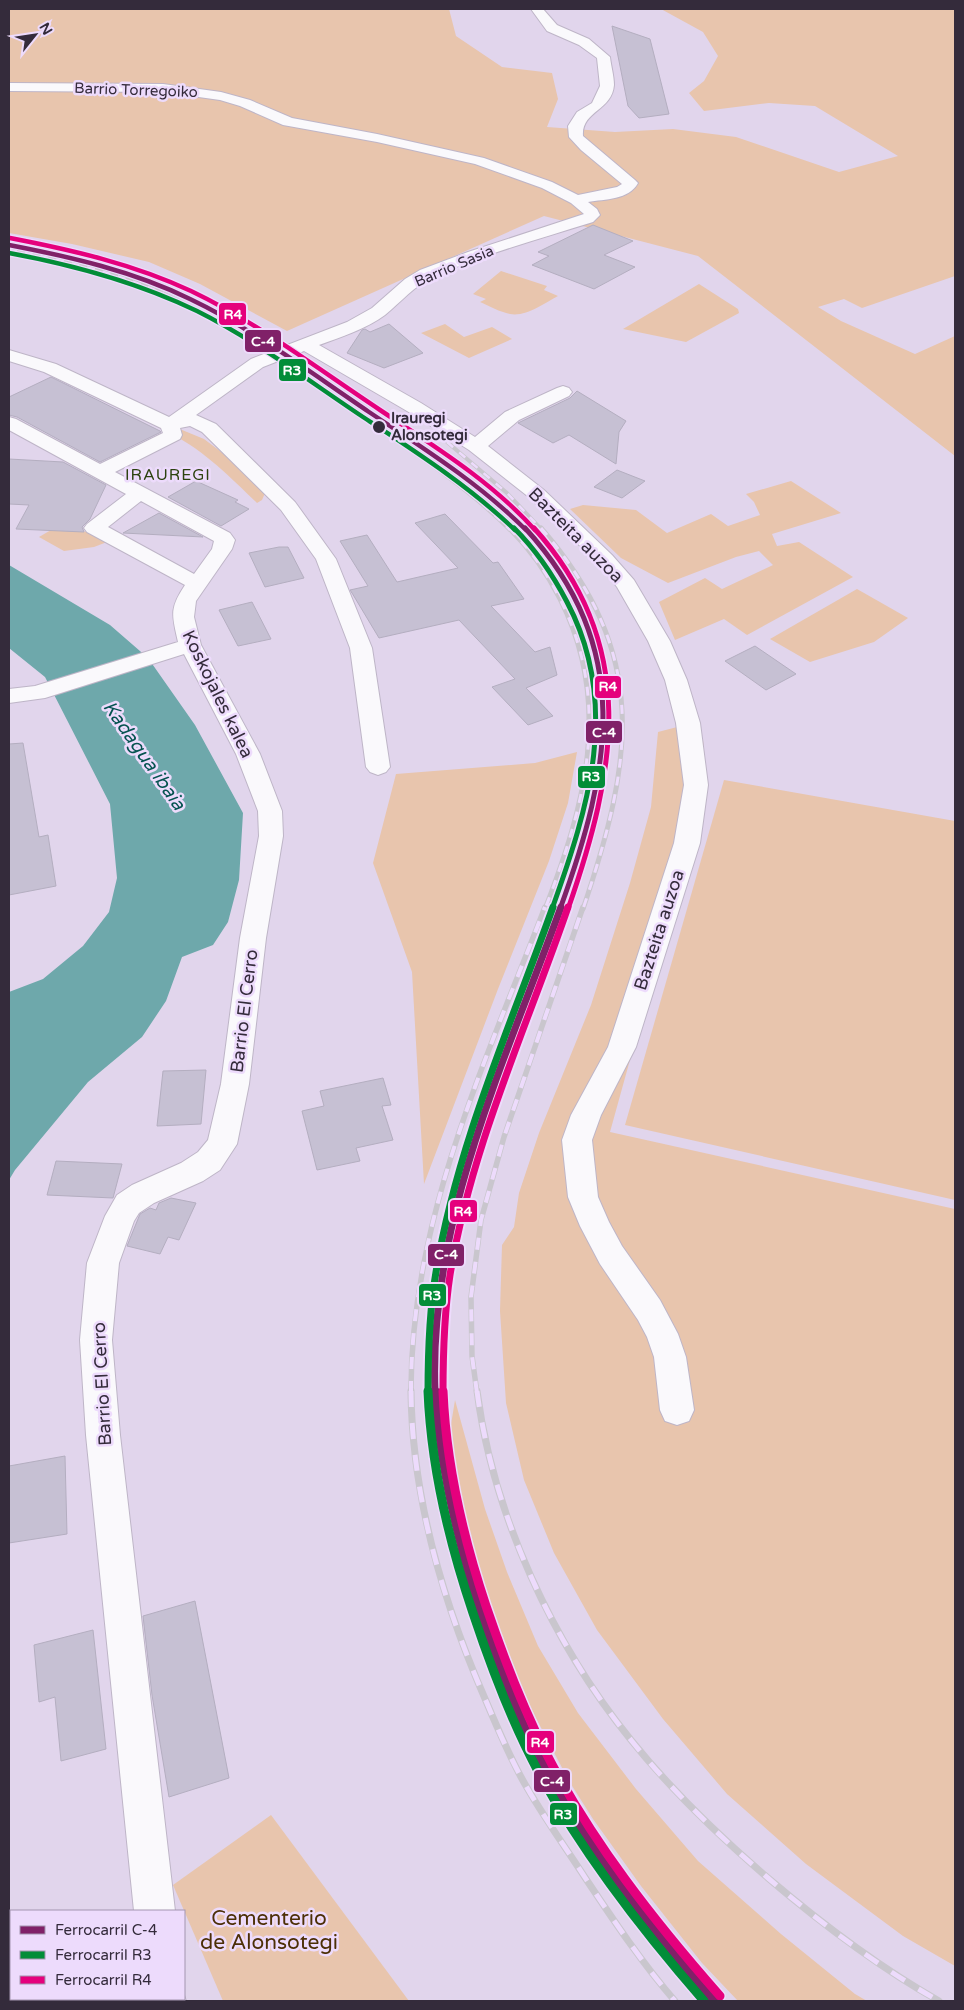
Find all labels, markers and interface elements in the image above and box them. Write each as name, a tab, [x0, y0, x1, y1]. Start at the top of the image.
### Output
north arrow	[10, 10, 60, 60]
text: N	[36, 20, 56, 38]
street label: Barrio Torregoiko	[74, 79, 198, 101]
street label: Barrio Sasia	[412, 241, 496, 291]
line badge: R4	[218, 302, 247, 326]
text: R4	[224, 306, 243, 323]
line badge: C-4	[244, 329, 282, 353]
text: C-4	[251, 333, 275, 350]
line badge: R3	[278, 358, 307, 382]
text: R3	[283, 362, 302, 379]
place label: Irauregi Alonsotegi	[391, 409, 468, 445]
marker: Irauregi Alonsotegi	[371, 419, 387, 435]
district label: IRAUREGI	[125, 465, 211, 485]
street label: Bazteita auzoa	[524, 483, 628, 587]
street label: Koskojales kalea	[178, 627, 258, 761]
line badge: R4	[594, 675, 622, 699]
text: R4	[599, 678, 618, 695]
water label: Kadagua ibaia	[98, 697, 191, 815]
line badge: C-4	[585, 720, 623, 744]
text: C-4	[592, 724, 616, 741]
line badge: R3	[577, 765, 606, 789]
text: R3	[582, 768, 601, 785]
street label: Bazteita auzoa	[629, 867, 689, 993]
street label: Barrio El Cerro	[226, 948, 262, 1074]
line badge: R4	[449, 1199, 478, 1223]
text: R4	[454, 1203, 473, 1220]
line badge: C-4	[427, 1243, 465, 1267]
text: C-4	[434, 1246, 458, 1263]
line badge: R3	[418, 1283, 447, 1307]
text: R3	[423, 1287, 442, 1304]
street label: Barrio El Cerro	[88, 1321, 116, 1446]
line badge: R4	[526, 1730, 555, 1754]
text: R4	[531, 1734, 550, 1751]
line badge: C-4	[533, 1769, 571, 1793]
text: C-4	[540, 1773, 564, 1790]
line badge: R3	[549, 1802, 578, 1826]
text: R3	[554, 1806, 573, 1823]
park label: Cementerio de Alonsotegi	[200, 1906, 338, 1955]
legend	[10, 1910, 185, 2000]
text: Ferrocarril C-4	[55, 1921, 157, 1939]
text: Ferrocarril R3	[55, 1946, 152, 1964]
text: Ferrocarril R4	[55, 1971, 152, 1989]

